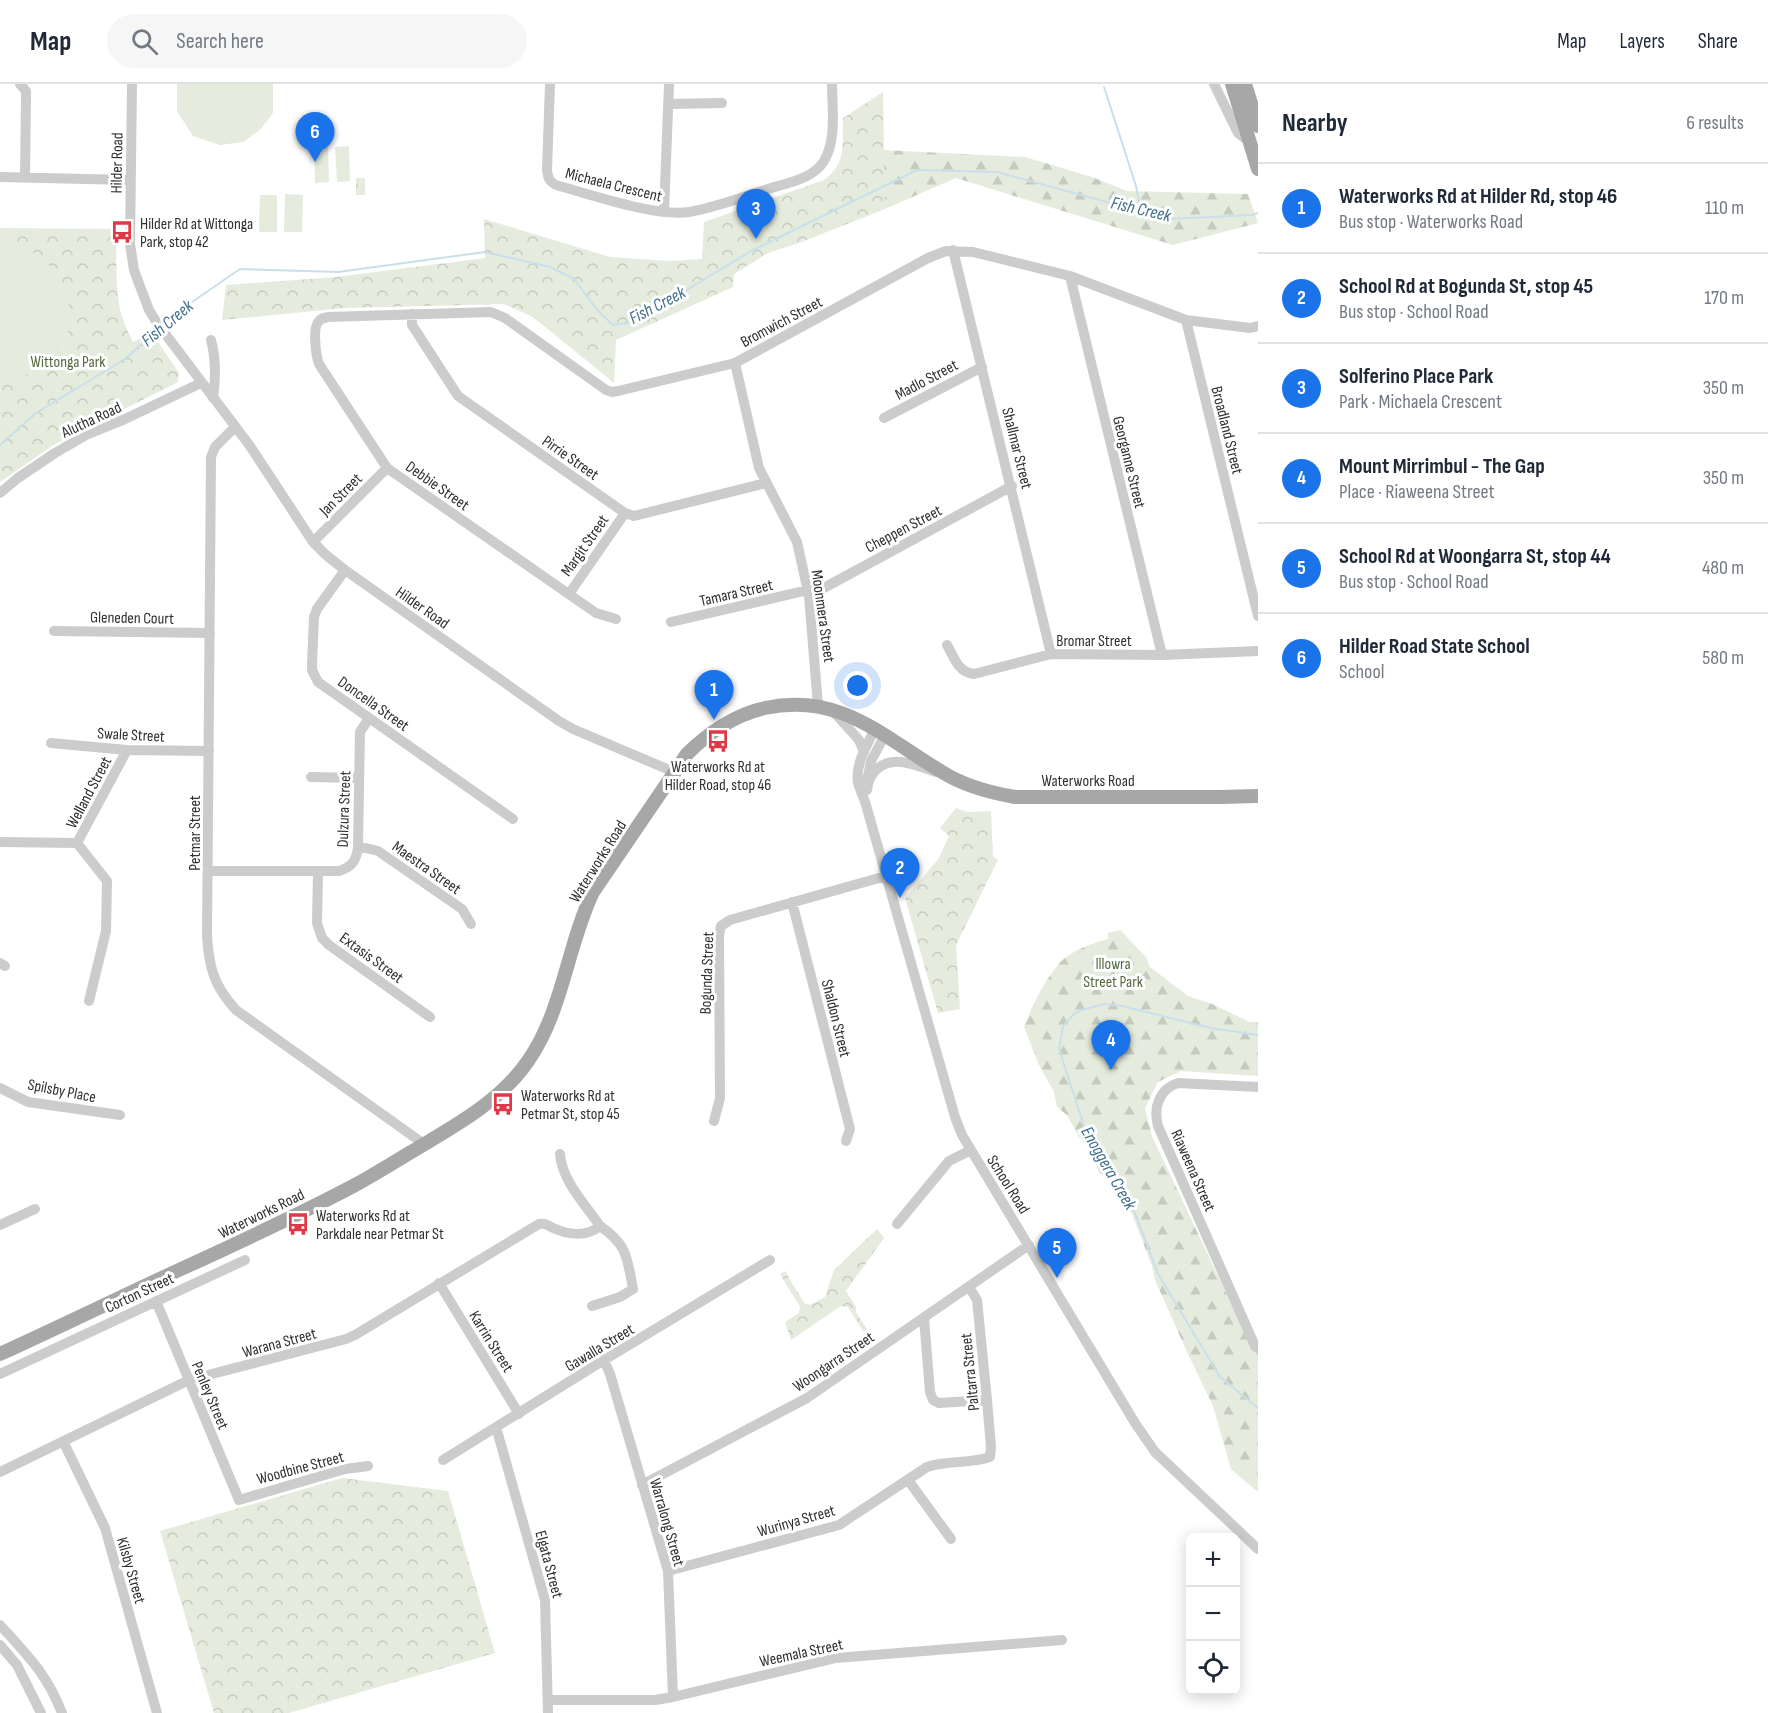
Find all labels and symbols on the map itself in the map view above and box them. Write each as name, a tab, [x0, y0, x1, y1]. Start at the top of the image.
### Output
pin: 6	[296, 112, 334, 162]
street label: Hilder Road	[107, 132, 128, 194]
street label: Michaela Crescent	[563, 164, 664, 207]
pin: 3	[736, 190, 776, 239]
water label: Fish Creek	[1109, 192, 1174, 227]
place label: Hilder Rd at Wittonga Park, stop 42	[140, 215, 253, 252]
bus stop icon: Hilder Rd at Wittonga Park, stop 42	[109, 219, 135, 245]
water label: Fish Creek	[625, 281, 690, 329]
street label: Bromwich Street	[738, 293, 826, 352]
water label: Fish Creek	[137, 295, 198, 351]
park label: Wittonga Park	[31, 353, 105, 372]
street label: Madlo Street	[892, 356, 961, 405]
street label: Broadland Street	[1206, 384, 1247, 476]
street label: Alutha Road	[58, 398, 125, 443]
street label: Shallmar Street	[997, 406, 1036, 491]
street label: Georganne Street	[1108, 414, 1149, 510]
street label: Pirrie Street	[538, 432, 602, 485]
street label: Debbie Street	[402, 457, 473, 515]
street label: Jan Street	[315, 470, 366, 521]
street label: Cheppen Street	[862, 501, 945, 557]
street label: Margit Street	[557, 511, 613, 580]
street label: Moonmera Street	[807, 569, 838, 664]
street label: Tamara Street	[698, 576, 775, 611]
street label: Hilder Road	[392, 583, 453, 634]
street label: Gleneden Court	[90, 608, 174, 629]
street label: Bromar Street	[1056, 632, 1132, 651]
pin: 1	[694, 670, 734, 720]
your location	[843, 671, 872, 700]
street label: Doncella Street	[334, 673, 412, 736]
street label: Swale Street	[97, 724, 165, 747]
bus stop icon: Waterworks Rd at Hilder Road, stop 46	[705, 728, 731, 754]
street label: Welland Street	[63, 753, 116, 832]
place label: Waterworks Rd at Hilder Road, stop 46	[665, 758, 771, 795]
street label: Dulzura Street	[334, 770, 355, 848]
street label: Waterworks Road	[1041, 772, 1135, 791]
street label: Petmar Street	[186, 795, 205, 871]
street label: Waterworks Road	[566, 817, 631, 906]
street label: Maestra Street	[388, 838, 464, 899]
pin: 2	[880, 848, 920, 898]
street label: Extasis Street	[335, 929, 407, 988]
street label: Bogunda Street	[697, 931, 718, 1015]
park label: Illowra Street Park	[1083, 955, 1143, 992]
street label: Shaldon Street	[817, 978, 854, 1059]
pin: 4	[1092, 1020, 1130, 1070]
street label: Spilsby Place	[26, 1076, 97, 1107]
place label: Waterworks Rd at Petmar St, stop 45	[521, 1087, 620, 1124]
bus stop icon: Waterworks Rd at Petmar St, stop 45	[490, 1091, 516, 1117]
water label: Enoggera Creek	[1076, 1123, 1141, 1215]
street label: Riaweena Street	[1166, 1127, 1219, 1215]
street label: School Road	[982, 1152, 1033, 1218]
street label: Waterworks Road	[216, 1185, 308, 1243]
place label: Waterworks Rd at Parkdale near Petmar St	[316, 1207, 444, 1244]
bus stop icon: Waterworks Rd at Parkdale near Petmar St	[285, 1211, 311, 1237]
pin: 5	[1038, 1228, 1076, 1278]
street label: Corton Street	[102, 1269, 177, 1318]
street label: Karrin Street	[464, 1308, 517, 1376]
street label: Gawalla Street	[562, 1320, 638, 1376]
street label: Warana Street	[240, 1324, 319, 1362]
street label: Woongarra Street	[790, 1328, 878, 1396]
street label: Paltarra Street	[957, 1332, 984, 1412]
street label: Penley Street	[187, 1359, 232, 1432]
street label: Woodbine Street	[255, 1448, 346, 1489]
street label: Warralong Street	[645, 1476, 688, 1569]
street label: Wurinya Street	[755, 1501, 837, 1542]
street label: Elgata Street	[530, 1529, 567, 1600]
street label: Kilsby Street	[112, 1535, 149, 1606]
street label: Weemala Street	[758, 1635, 845, 1672]

